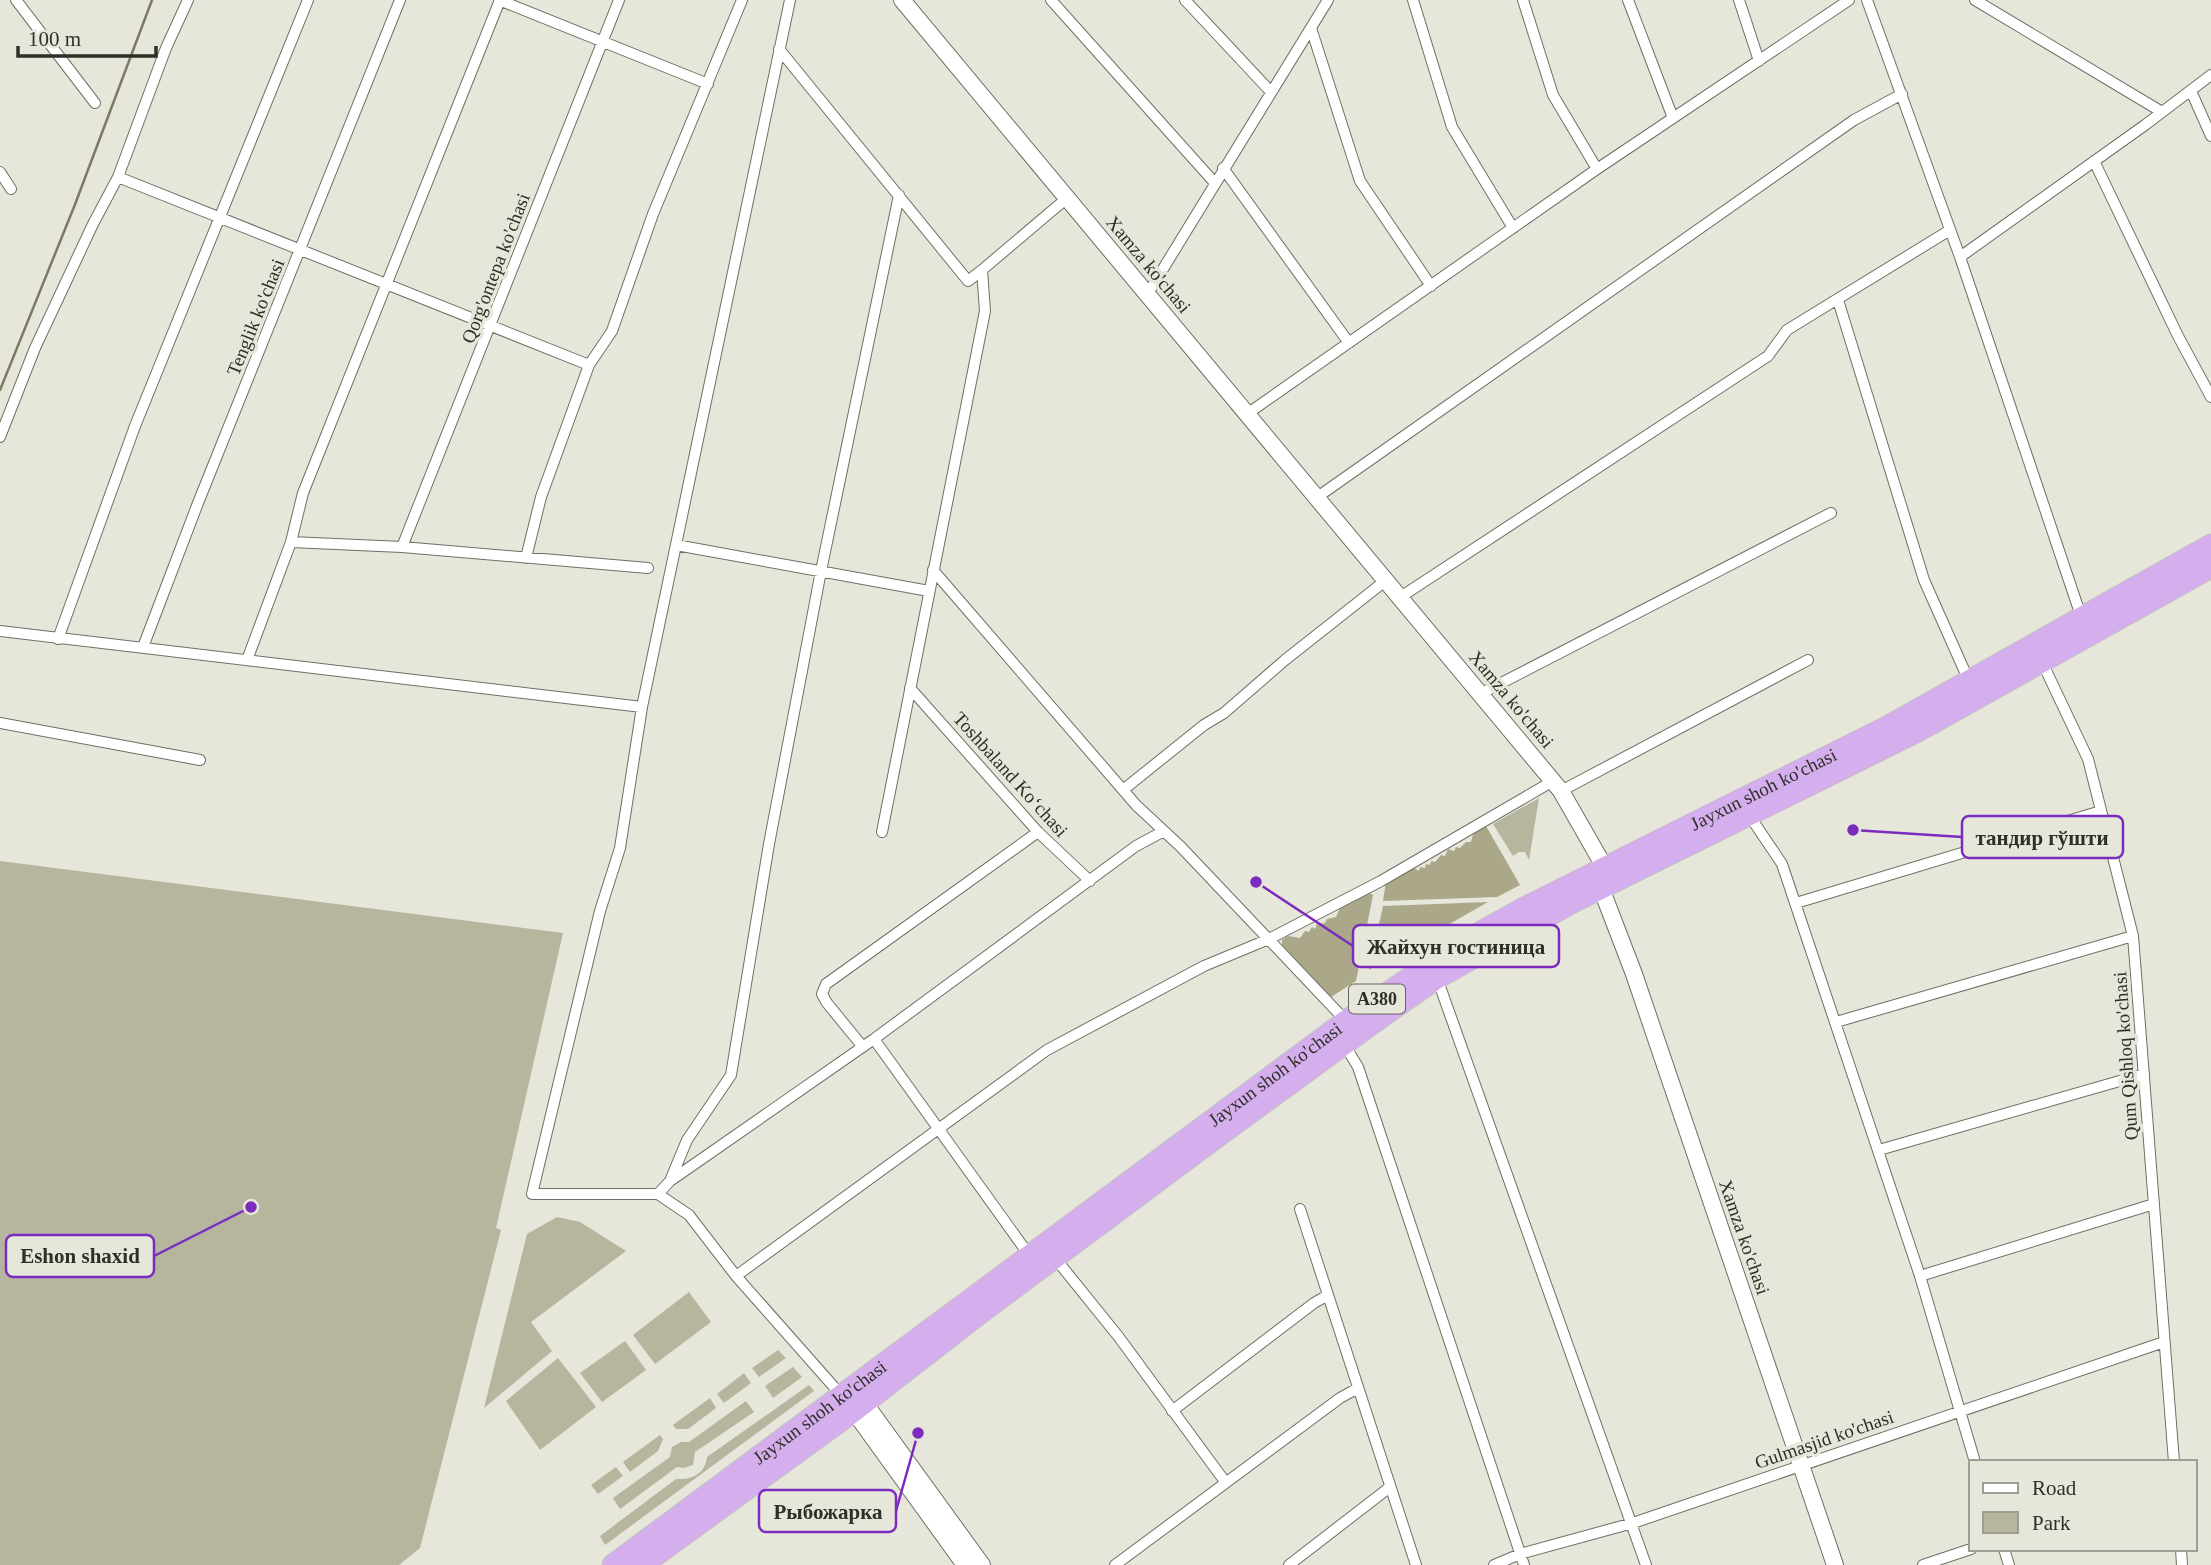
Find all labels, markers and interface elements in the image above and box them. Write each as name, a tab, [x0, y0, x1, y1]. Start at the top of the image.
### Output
scale bar	[18, 14, 156, 58]
text: 100 m	[28, 27, 81, 51]
street label: Qorg'ontepa ko'chasi	[457, 190, 534, 346]
street label: Xamza ko'chasi	[1102, 212, 1195, 317]
street label: Tenglik ko'chasi	[223, 256, 288, 379]
street label: Xamza ko'chasi	[1465, 647, 1558, 752]
street label: Toshbaland Koʻchasi	[949, 708, 1072, 841]
street label: Jayxun shoh ko'chasi	[1687, 744, 1840, 834]
callout: тандир гўшти	[1962, 816, 2123, 858]
text: тандир гўшти	[1975, 826, 2109, 850]
callout: Жайхун гостиница	[1353, 925, 1559, 967]
text: Жайхун гостиница	[1367, 935, 1546, 959]
street label: Qum Qishloq ko'chasi	[2109, 971, 2142, 1141]
road number: A380	[1349, 984, 1405, 1014]
street label: Jayxun shoh ko'chasi	[1204, 1018, 1346, 1131]
street label: Xamza ko'chasi	[1715, 1177, 1774, 1297]
callout: Eshon shaxid	[6, 1235, 154, 1277]
text: Eshon shaxid	[20, 1244, 140, 1268]
street label: Jayxun shoh ko'chasi	[749, 1356, 890, 1469]
street label: Gulmasjid ko'chasi	[1752, 1406, 1896, 1473]
legend	[1969, 1460, 2197, 1551]
text: Road	[2032, 1476, 2077, 1500]
callout: Рыбожарка	[759, 1490, 896, 1532]
text: Рыбожарка	[773, 1500, 883, 1524]
text: Park	[2032, 1511, 2071, 1535]

